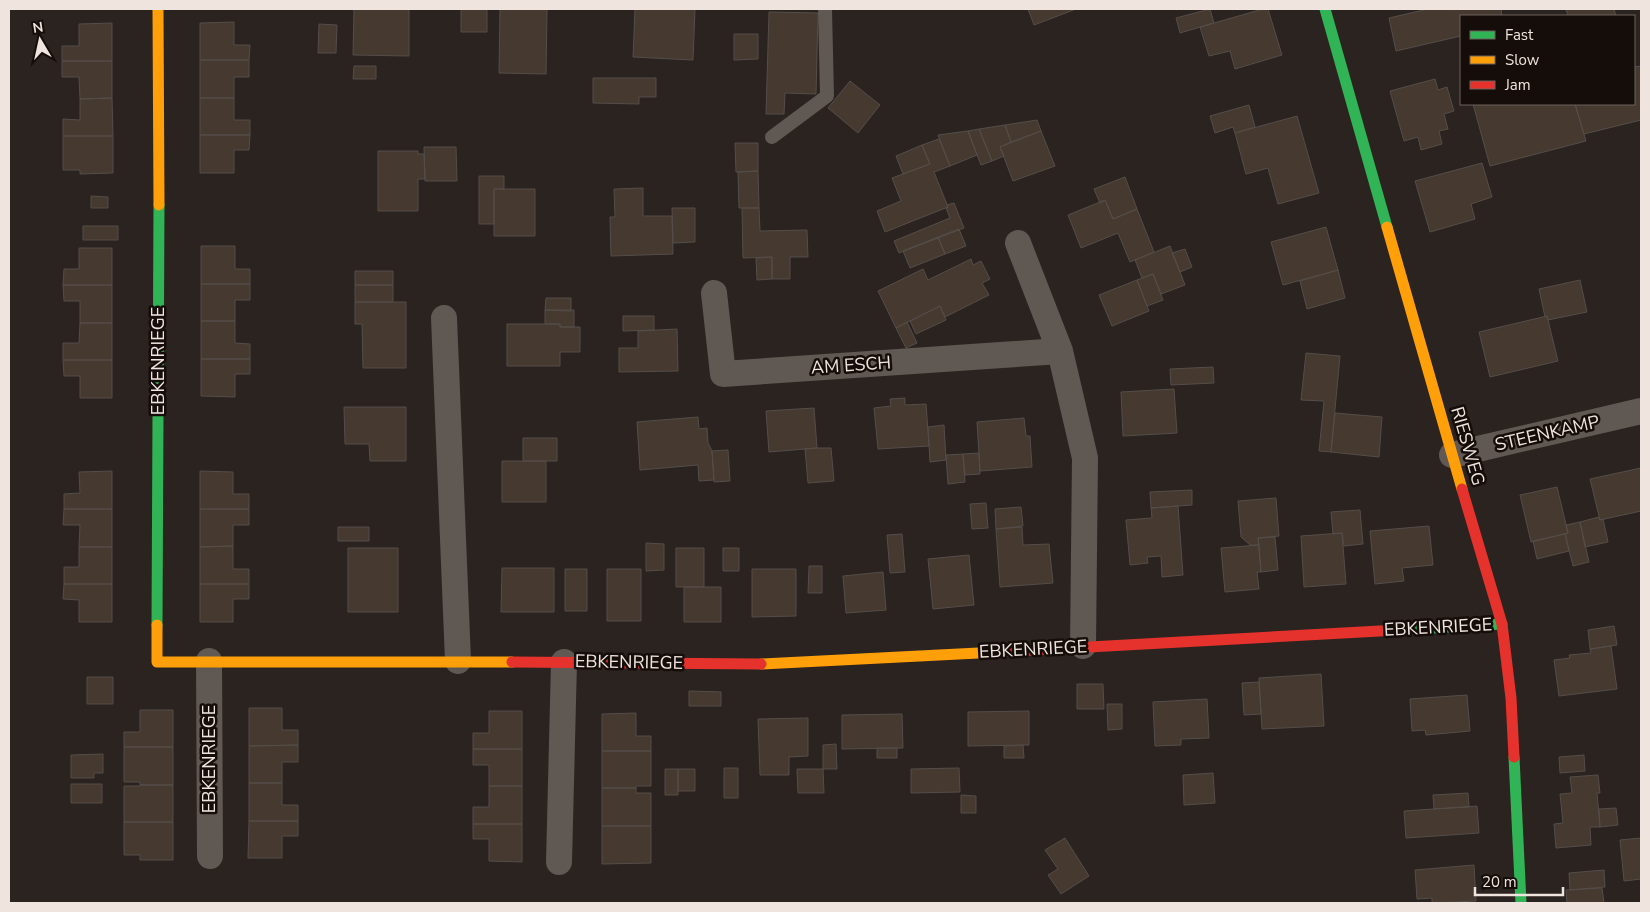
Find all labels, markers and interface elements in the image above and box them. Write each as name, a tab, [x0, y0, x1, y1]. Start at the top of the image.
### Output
north arrow	[15, 15, 65, 65]
legend	[1460, 15, 1635, 105]
text: N	[31, 17, 45, 38]
text: Fast	[1505, 25, 1534, 45]
text: Slow	[1505, 50, 1540, 70]
text: Jam	[1504, 75, 1531, 95]
street label: EBKENRIEGE	[146, 307, 170, 415]
street label: AM ESCH	[810, 350, 892, 380]
street label: RIESWEG	[1445, 404, 1491, 488]
street label: STEENKAMP	[1492, 409, 1602, 457]
street label: EBKENRIEGE	[1383, 612, 1493, 642]
street label: EBKENRIEGE	[978, 634, 1088, 664]
street label: EBKENRIEGE	[575, 649, 683, 675]
street label: EBKENRIEGE	[197, 705, 221, 813]
scale bar	[1475, 864, 1562, 896]
text: 20 m	[1482, 872, 1517, 892]

